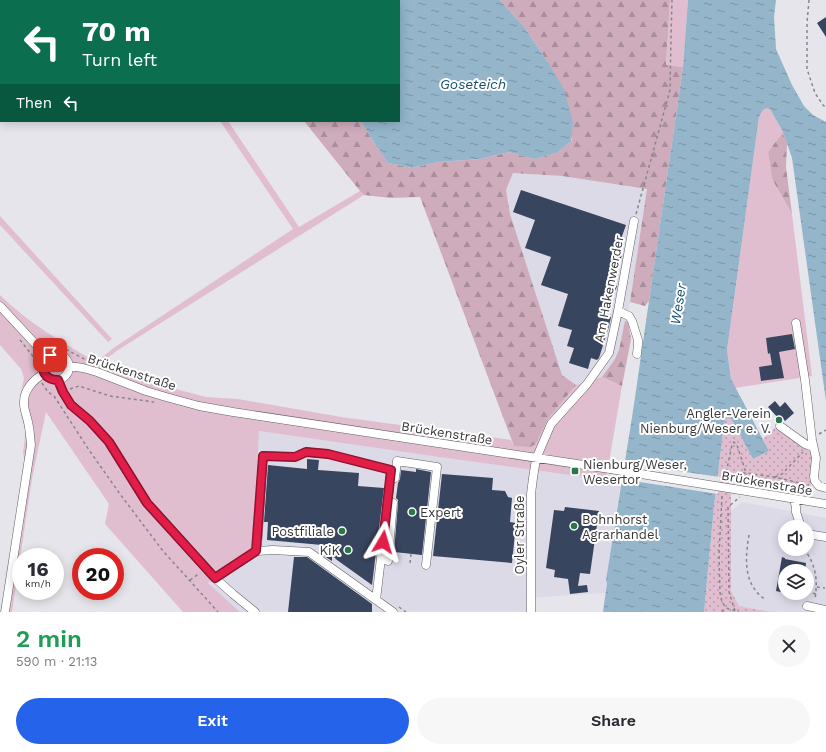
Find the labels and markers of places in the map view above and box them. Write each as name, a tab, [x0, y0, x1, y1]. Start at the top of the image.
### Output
pin	[33, 338, 67, 372]
place label: Angler-Verein Nienburg/Weser e. V.	[640, 406, 771, 436]
marker: Angler-Verein Nienburg/Weser e. V.	[774, 415, 784, 425]
place label: Nienburg/Weser, Wesertor	[583, 457, 687, 487]
marker: Nienburg/Weser, Wesertor	[570, 466, 580, 476]
place label: Expert	[420, 505, 462, 520]
marker: Expert	[407, 507, 417, 517]
place label: Bohnhorst Agrarhandel	[582, 512, 658, 542]
marker: Bohnhorst Agrarhandel	[569, 521, 579, 531]
place label: Postfiliale	[272, 524, 334, 539]
marker: Postfiliale	[337, 526, 347, 536]
place label: KiK	[319, 543, 340, 558]
marker: KiK	[343, 545, 353, 555]

